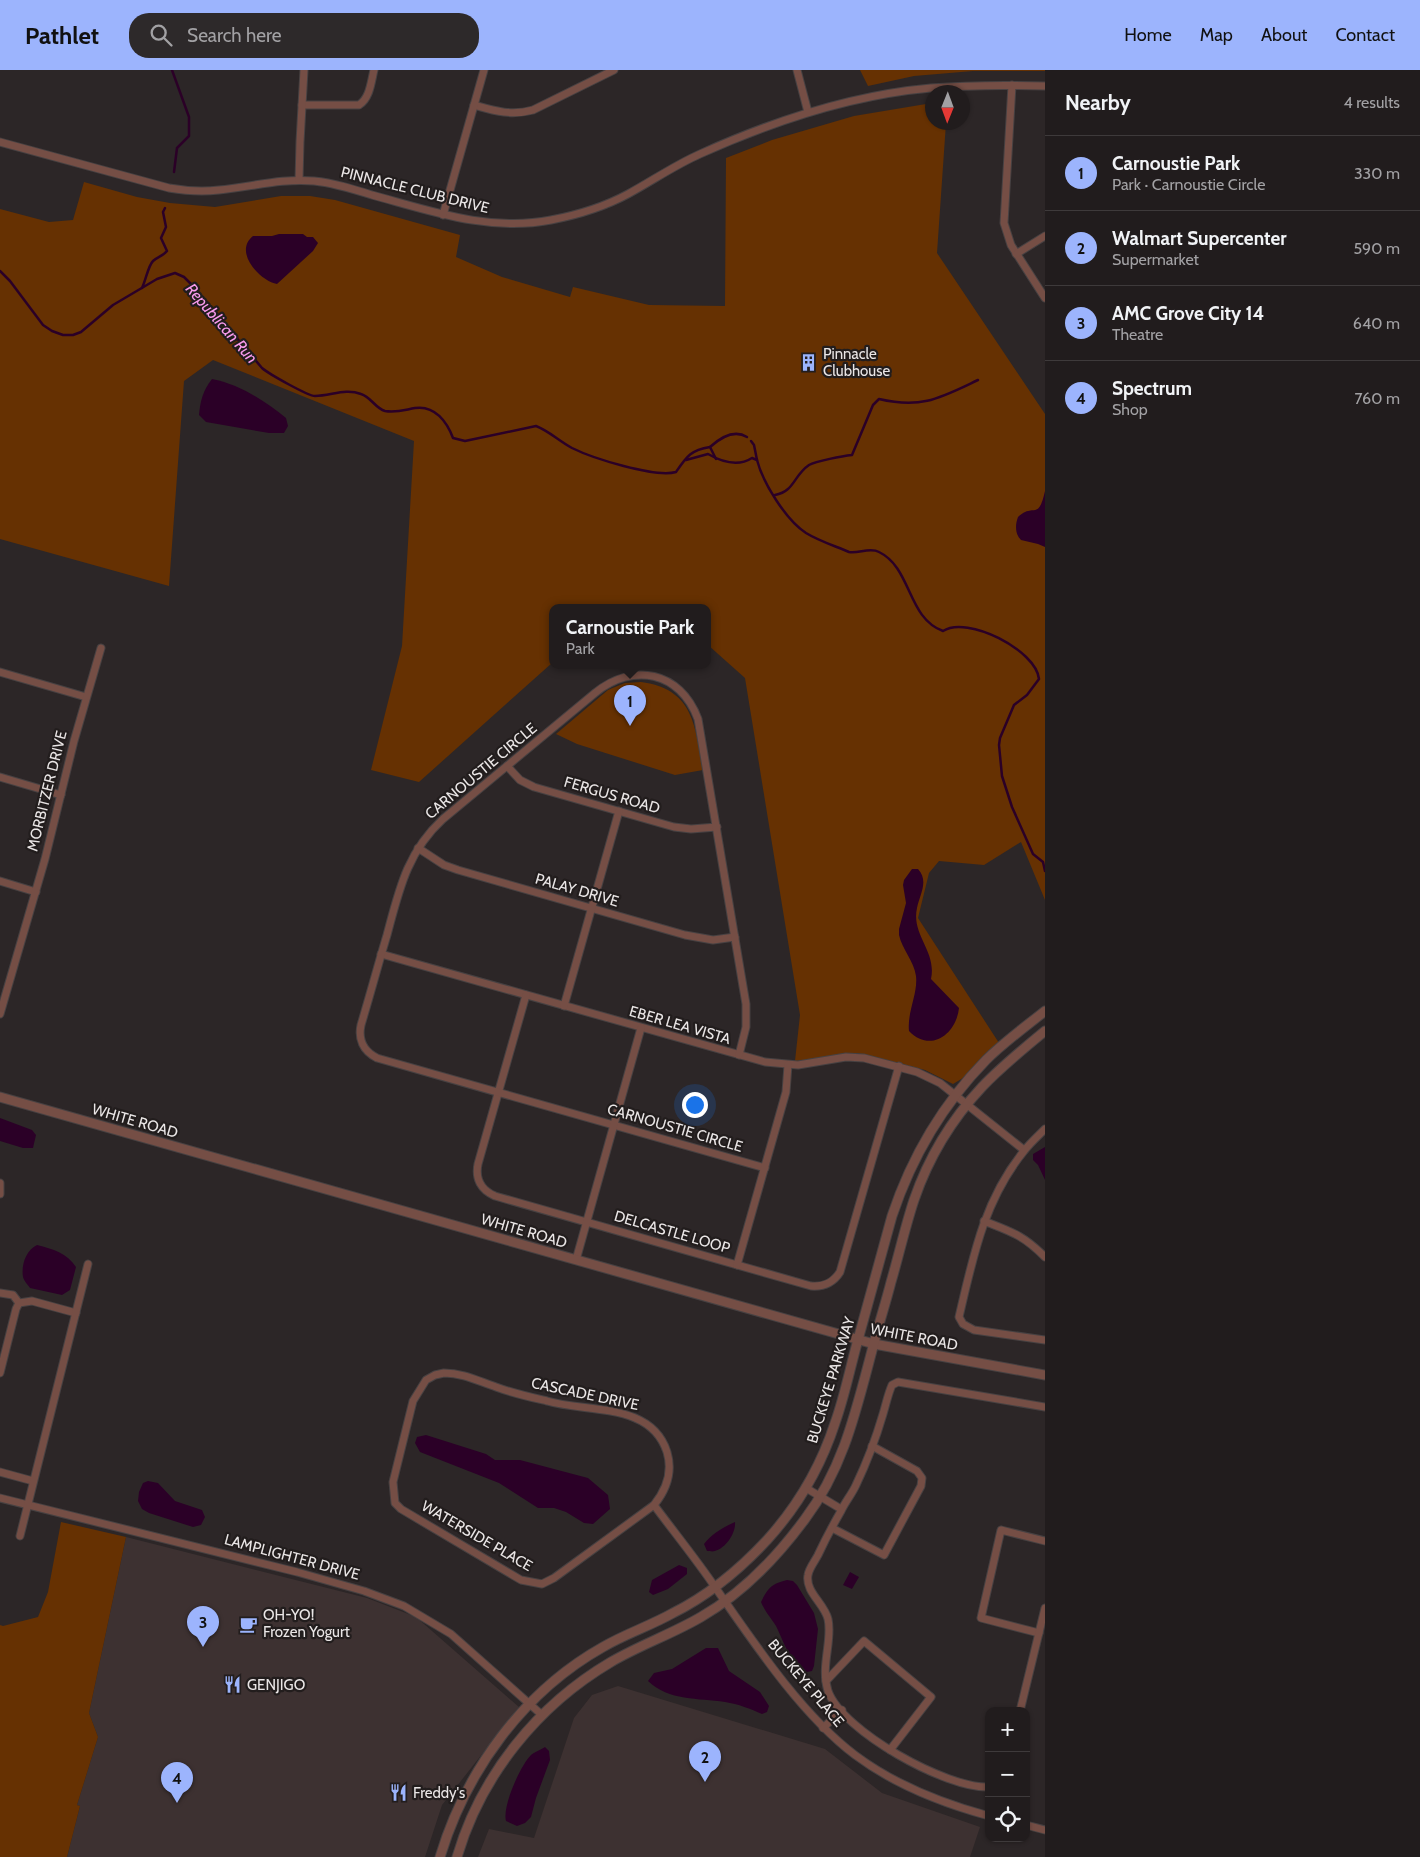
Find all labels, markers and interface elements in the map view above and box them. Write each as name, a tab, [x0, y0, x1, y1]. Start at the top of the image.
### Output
search box	[129, 13, 479, 58]
text: Pathlet	[25, 21, 99, 50]
icon: search	[147, 21, 175, 49]
text: Search here	[187, 24, 281, 47]
text: Home	[1124, 24, 1172, 46]
text: Map	[1200, 24, 1233, 46]
text: About	[1261, 24, 1307, 46]
text: Contact	[1335, 24, 1395, 46]
north arrow	[925, 85, 970, 130]
text: Nearby	[1065, 90, 1131, 115]
text: 4 results	[1343, 93, 1400, 112]
text: Carnoustie Park	[1112, 152, 1240, 175]
street label: PINNACLE CLUB DRIVE	[339, 163, 491, 217]
text: 1	[1078, 164, 1084, 183]
text: 330 m	[1354, 164, 1400, 183]
text: Park · Carnoustie Circle	[1112, 175, 1266, 194]
text: Walmart Supercenter	[1112, 227, 1287, 250]
text: 2	[1077, 239, 1085, 258]
text: 590 m	[1353, 239, 1400, 258]
text: Supermarket	[1112, 250, 1199, 269]
water label: Republican Run	[182, 279, 261, 367]
text: AMC Grove City 14	[1112, 302, 1264, 325]
text: 3	[1077, 314, 1085, 333]
text: 640 m	[1353, 314, 1400, 333]
text: Theatre	[1112, 325, 1163, 344]
place label: Pinnacle Clubhouse	[823, 345, 890, 380]
building icon: Pinnacle Clubhouse	[799, 353, 819, 373]
text: Spectrum	[1112, 377, 1192, 400]
text: 4	[1076, 389, 1086, 408]
text: 760 m	[1354, 389, 1400, 408]
text: Shop	[1112, 400, 1148, 419]
popup	[549, 604, 711, 669]
text: Carnoustie Park	[566, 616, 694, 639]
text: Park	[566, 639, 595, 658]
pin: 1	[614, 685, 646, 726]
street label: CARNOUSTIE CIRCLE	[422, 719, 540, 823]
street label: MORBITZER DRIVE	[23, 729, 71, 853]
street label: FERGUS ROAD	[562, 773, 662, 817]
street label: PALAY DRIVE	[533, 869, 621, 911]
street label: EBER LEA VISTA	[627, 1002, 733, 1048]
your location	[682, 1092, 708, 1118]
street label: WHITE ROAD	[90, 1100, 180, 1142]
street label: CARNOUSTIE CIRCLE	[605, 1100, 745, 1156]
street label: DELCASTLE LOOP	[612, 1207, 732, 1257]
street label: WHITE ROAD	[479, 1210, 569, 1252]
street label: BUCKEYE PARKWAY	[803, 1314, 859, 1445]
street label: WHITE ROAD	[869, 1320, 959, 1354]
street label: CASCADE DRIVE	[530, 1374, 640, 1414]
street label: WATERSIDE PLACE	[418, 1497, 536, 1575]
street label: LAMPLIGHTER DRIVE	[222, 1530, 362, 1584]
pin: 3	[187, 1606, 219, 1647]
place label: OH-YO! Frozen Yogurt	[263, 1606, 350, 1641]
cafe icon: OH-YO! Frozen Yogurt	[239, 1614, 259, 1634]
street label: BUCKEYE PLACE	[764, 1636, 848, 1730]
restaurant icon: GENJIGO	[223, 1675, 243, 1695]
place label: GENJIGO	[247, 1676, 305, 1694]
map controls	[985, 1707, 1030, 1842]
button: +	[985, 1707, 1030, 1752]
pin: 2	[689, 1741, 721, 1782]
button: −	[985, 1752, 1030, 1797]
pin: 4	[161, 1762, 193, 1803]
restaurant icon: Freddy's	[389, 1783, 409, 1803]
place label: Freddy's	[413, 1784, 465, 1802]
button: locate	[985, 1797, 1030, 1842]

